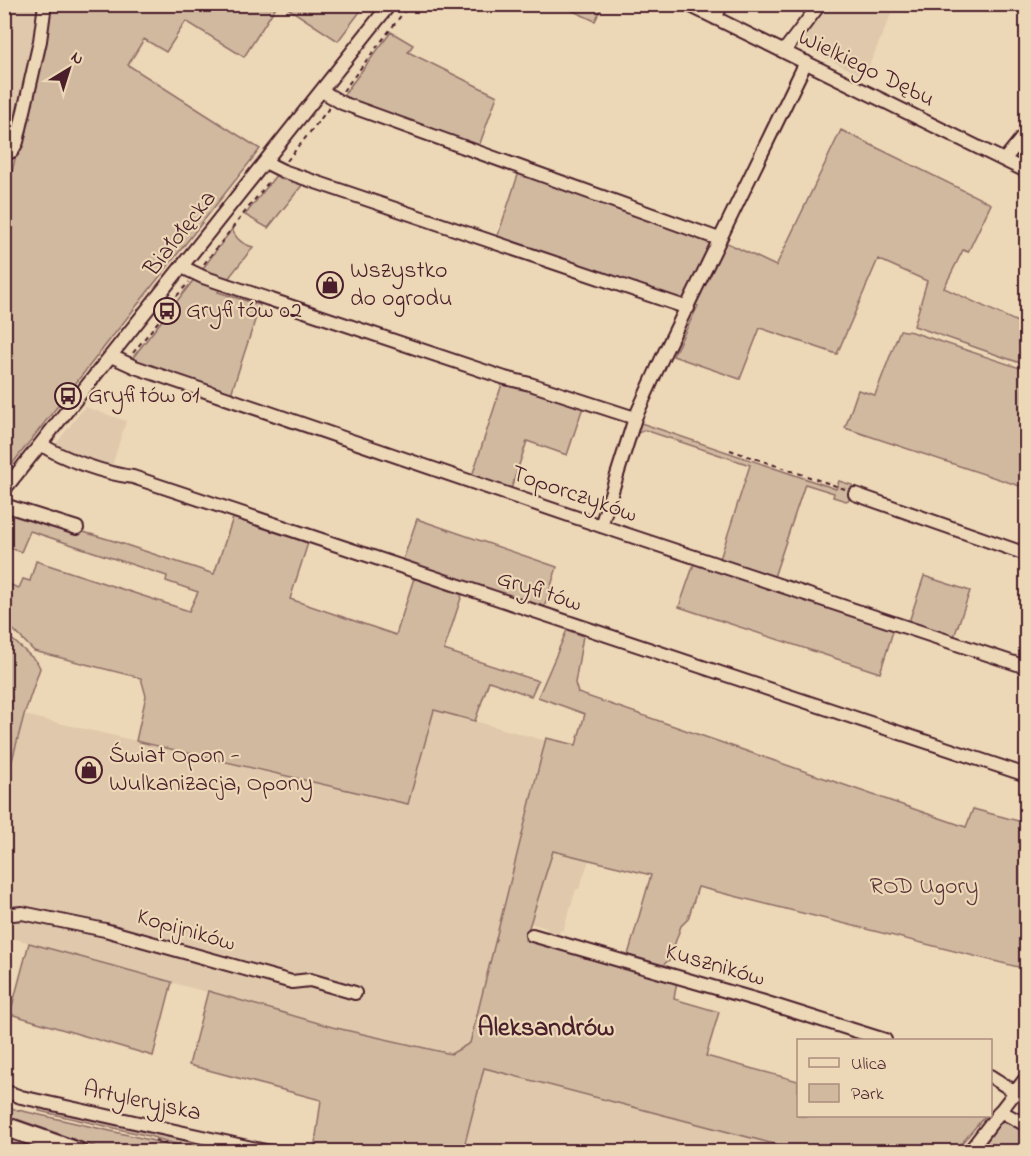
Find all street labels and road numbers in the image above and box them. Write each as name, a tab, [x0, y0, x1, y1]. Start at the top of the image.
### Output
street label: Wielkiego Dębu	[792, 21, 940, 117]
street label: Białołęcka	[136, 183, 226, 285]
street label: Toporczyków	[506, 457, 642, 534]
street label: Gryfitów	[492, 562, 586, 623]
street label: Kopijników	[133, 900, 239, 962]
street label: Kuszników	[661, 935, 769, 997]
street label: Artyleryjska	[80, 1072, 204, 1133]

